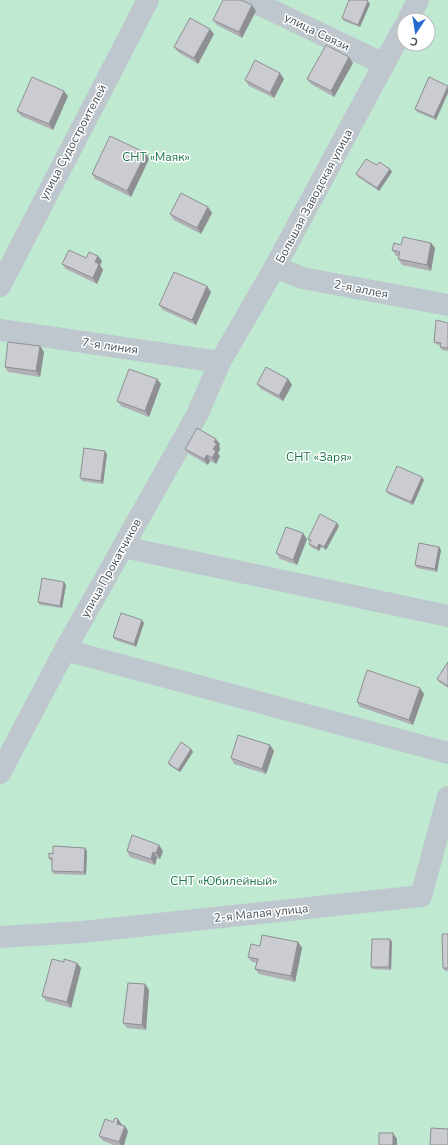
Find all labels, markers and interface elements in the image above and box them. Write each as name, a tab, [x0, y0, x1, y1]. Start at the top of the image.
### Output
street label: улица Связи	[282, 9, 352, 55]
north arrow	[396, 12, 436, 52]
text: С	[408, 33, 419, 49]
street label: улица Судостроителей	[36, 81, 110, 203]
street label: Большая Заводская улица	[272, 126, 356, 266]
park label: СНТ «Маяк»	[122, 149, 190, 165]
street label: 2-я аллея	[332, 276, 390, 302]
street label: 7-я линия	[81, 334, 139, 358]
park label: СНТ «Заря»	[286, 449, 352, 465]
street label: улица Прокатчиков	[77, 515, 145, 620]
park label: СНТ «Юбилейный»	[170, 873, 278, 889]
street label: 2-я Малая улица	[213, 900, 309, 926]

